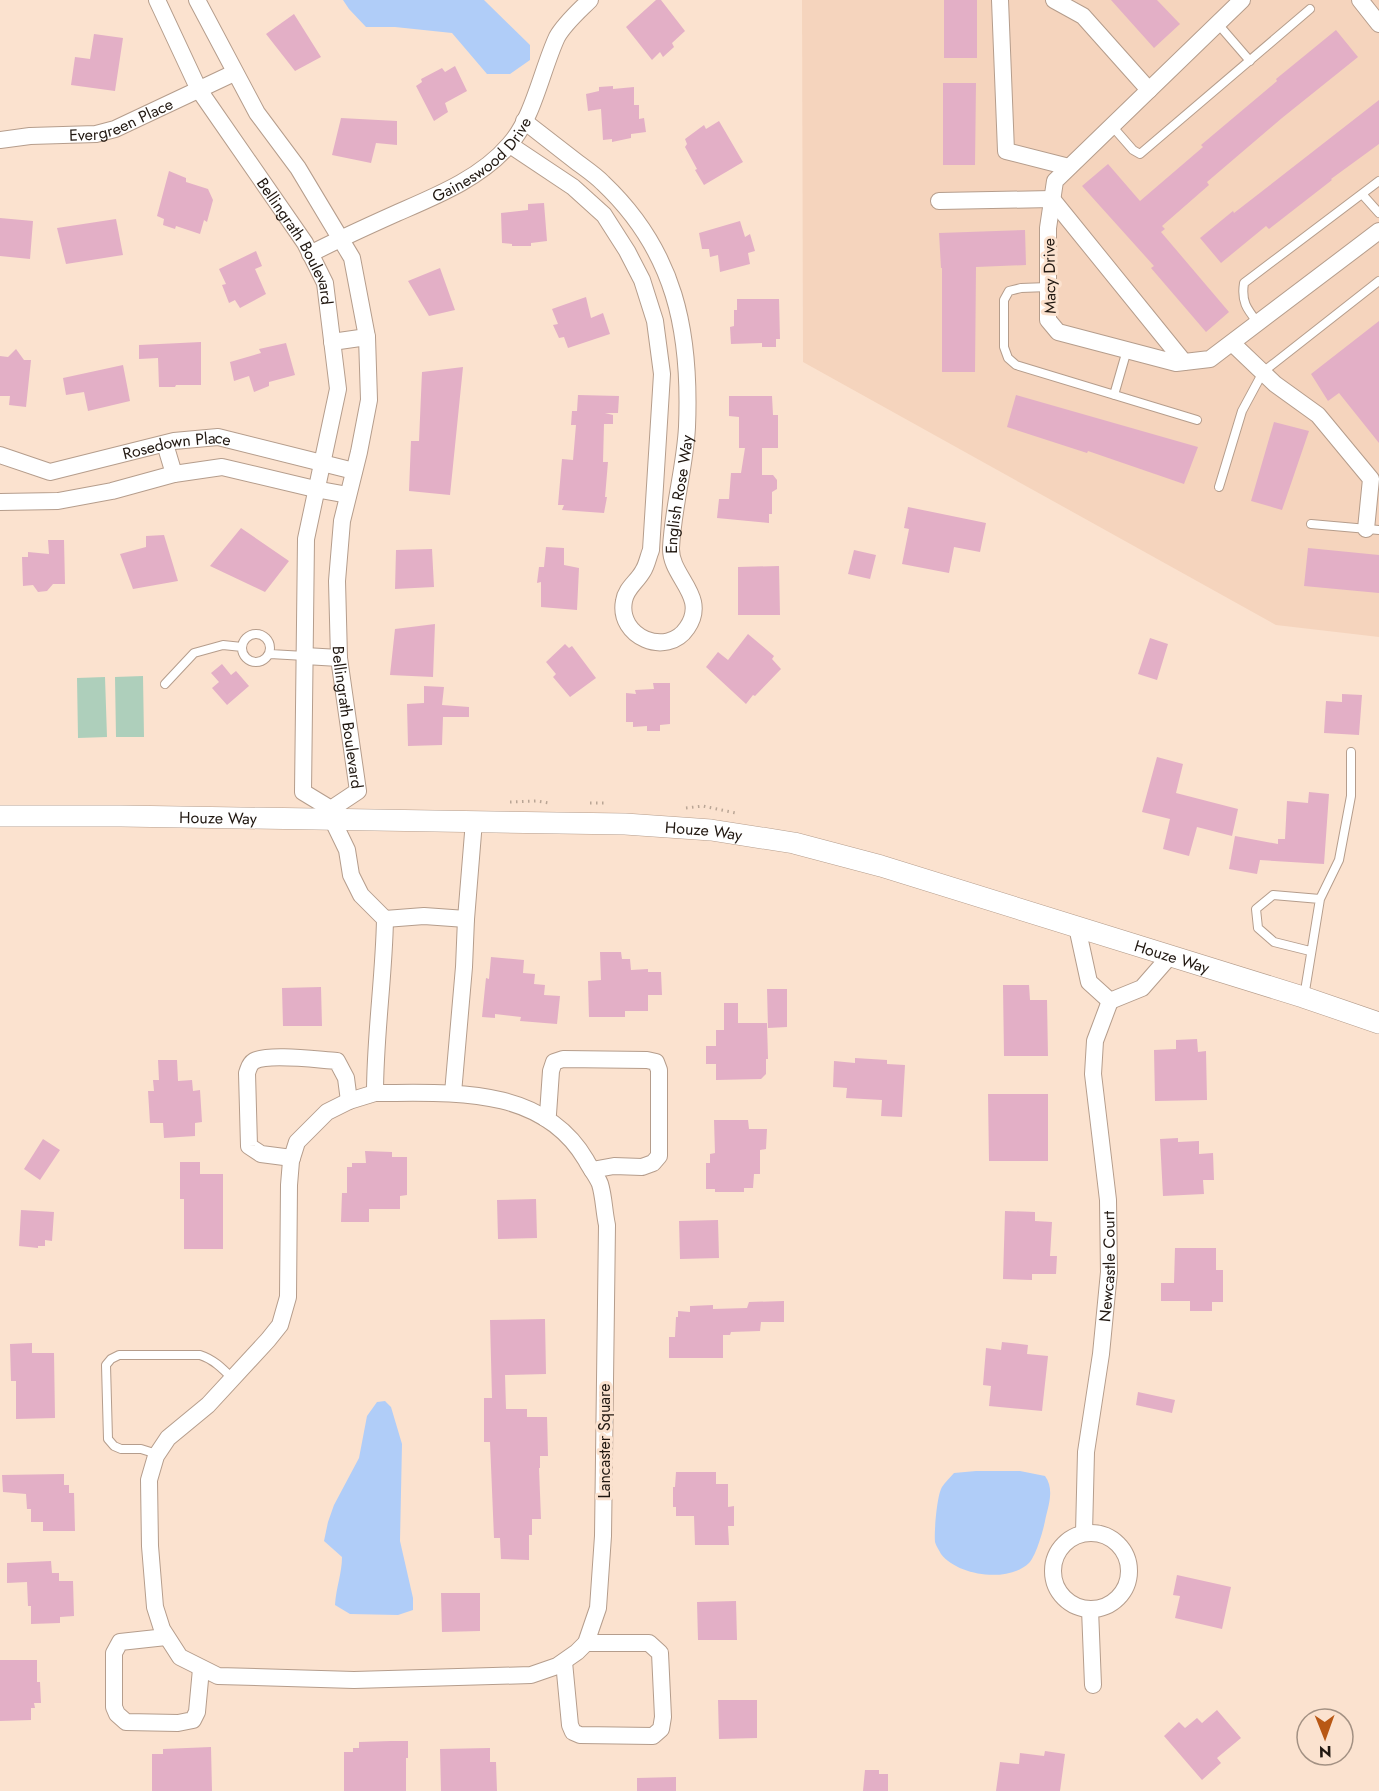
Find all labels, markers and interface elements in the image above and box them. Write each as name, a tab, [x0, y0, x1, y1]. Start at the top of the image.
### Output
street label: Evergreen Place	[69, 92, 177, 147]
street label: Gaineswood Drive	[428, 113, 537, 208]
street label: Bellingrath Boulevard	[251, 173, 339, 306]
street label: Macy Drive	[1037, 238, 1062, 314]
street label: Rosedown Place	[120, 426, 234, 465]
street label: English Rose Way	[660, 433, 699, 554]
street label: Bellingrath Boulevard	[327, 646, 369, 790]
street label: Houze Way	[179, 806, 258, 830]
street label: Houze Way	[664, 816, 745, 847]
street label: Houze Way	[1131, 934, 1213, 980]
street label: Newcastle Court	[1093, 1211, 1121, 1323]
street label: Lancaster Square	[593, 1384, 616, 1498]
north arrow	[1295, 1707, 1355, 1767]
text: N	[1319, 1740, 1332, 1763]

